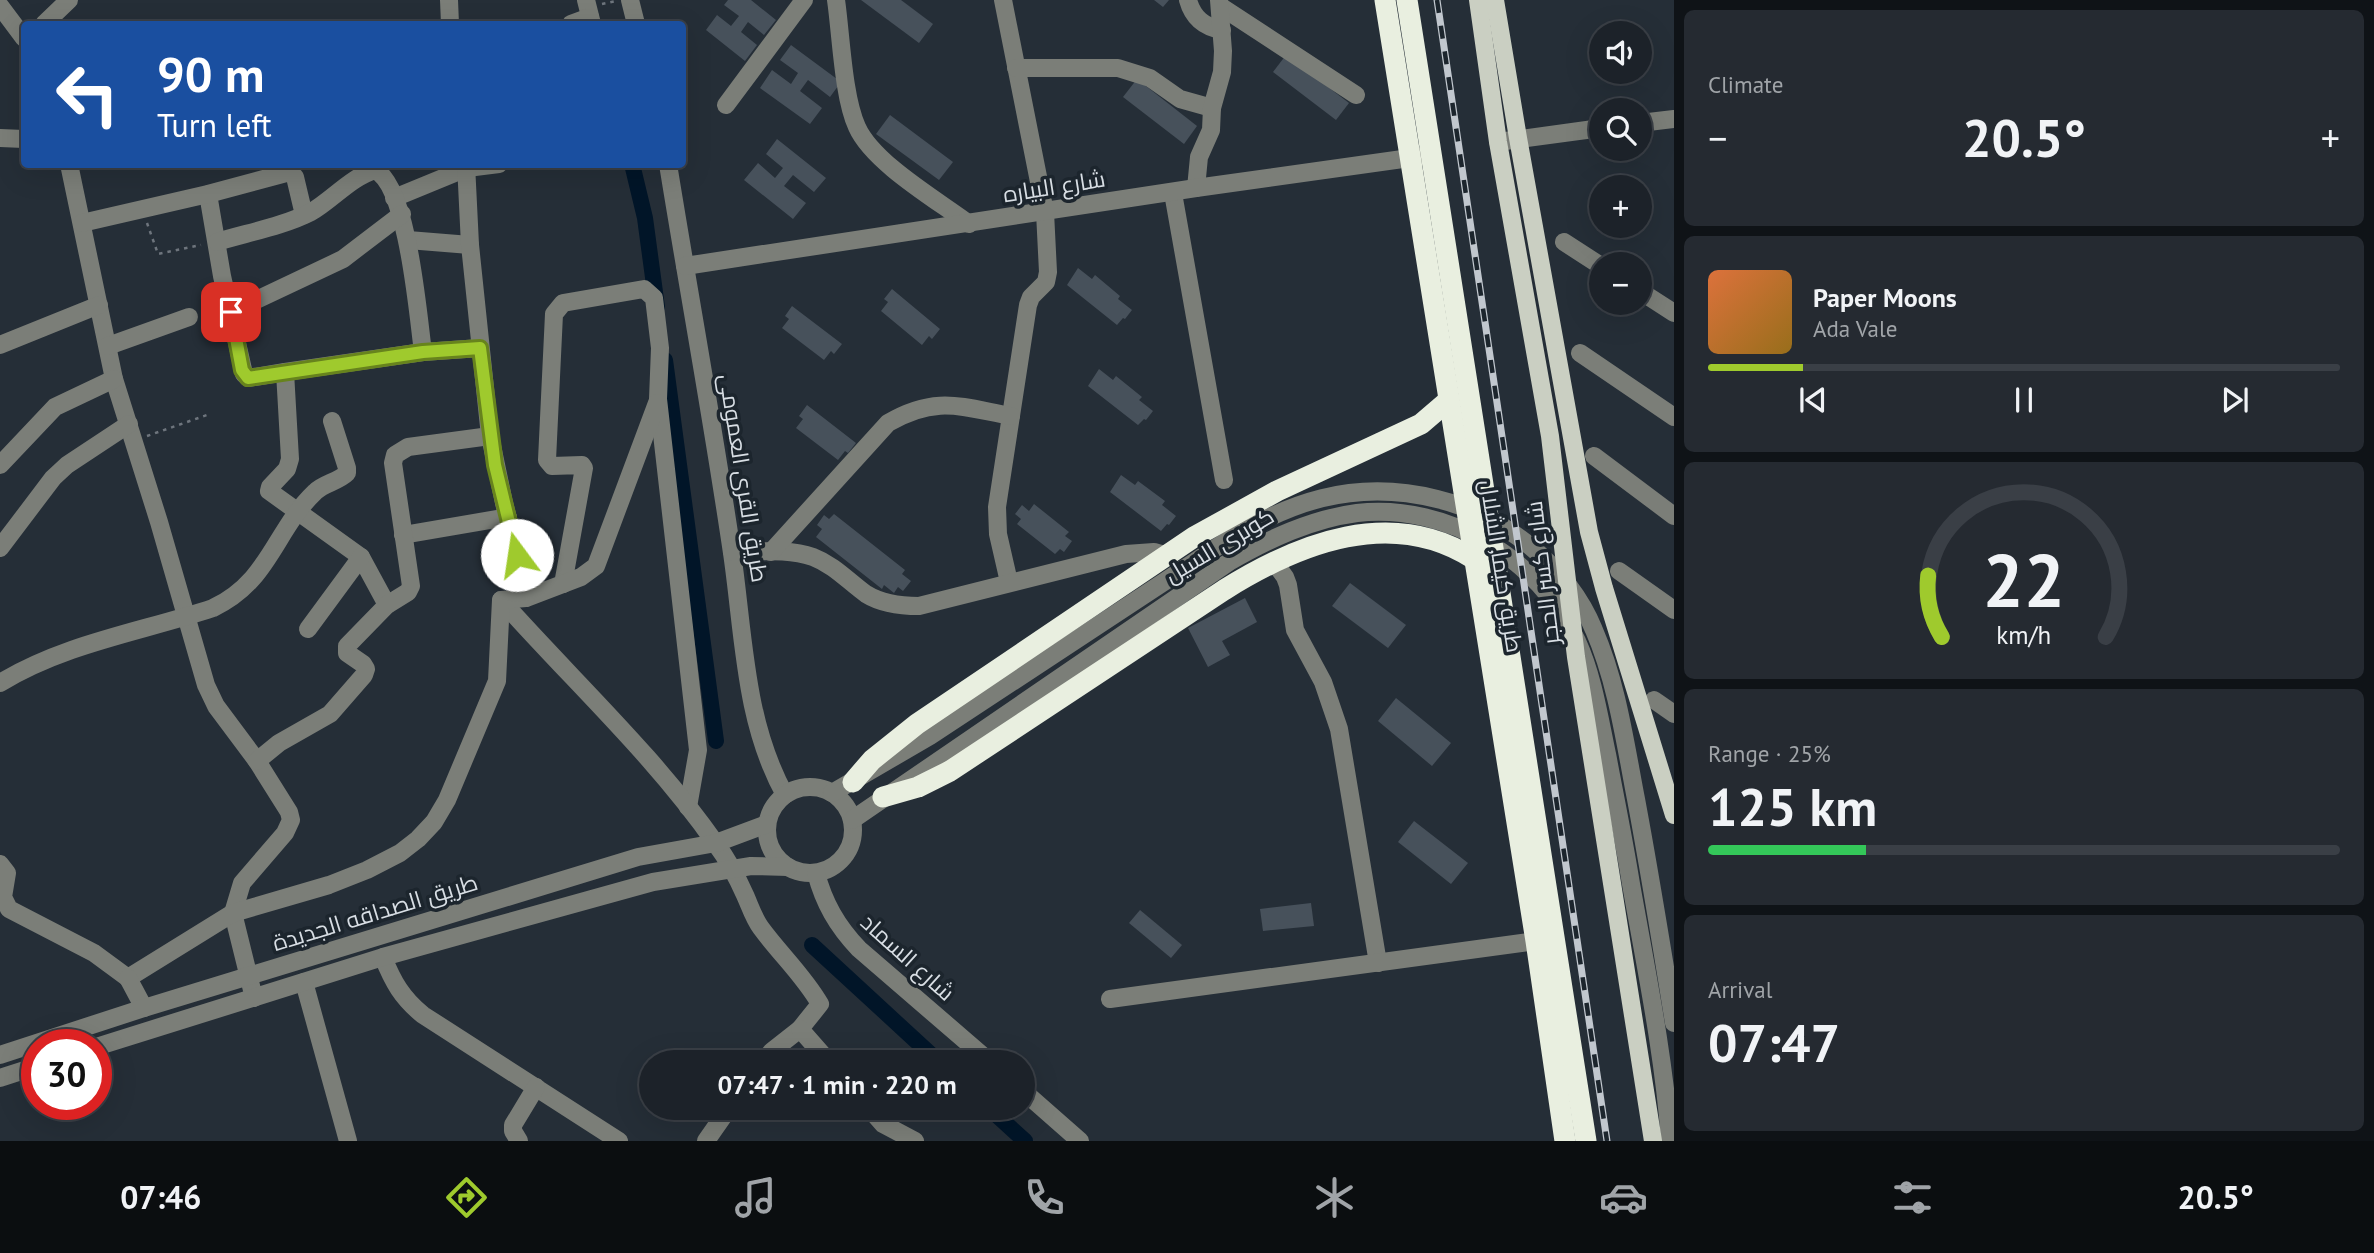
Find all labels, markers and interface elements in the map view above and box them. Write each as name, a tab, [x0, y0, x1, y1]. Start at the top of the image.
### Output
map controls	[1589, 21, 1652, 315]
button: sound	[1589, 21, 1652, 84]
text: 90 m	[157, 42, 264, 106]
icon: left	[42, 49, 133, 140]
text: Climate	[1708, 70, 1783, 99]
button: search	[1589, 98, 1652, 161]
text: Turn left	[157, 104, 272, 146]
text: 20.5°	[1962, 104, 2086, 171]
text: −	[1708, 113, 1727, 162]
text: +	[2321, 113, 2340, 162]
street label: شارع البياره	[1001, 164, 1107, 210]
button: +	[1589, 175, 1652, 238]
button: −	[1589, 252, 1652, 315]
text: Paper Moons	[1813, 281, 1957, 314]
pin	[201, 282, 261, 342]
icon: arrive	[212, 293, 250, 331]
text: Ada Vale	[1813, 314, 1897, 343]
street label: طريق القرى العمومى	[713, 372, 775, 584]
icon: previous	[1794, 381, 1832, 419]
icon: pause	[2005, 381, 2043, 419]
icon: next	[2216, 381, 2254, 419]
street label: طريق كيما, الشلال	[1474, 477, 1530, 655]
street label: شارع كسر الحجر	[1519, 499, 1567, 649]
street label: كوبرى السيل	[1159, 501, 1279, 589]
position arrow	[480, 518, 554, 592]
text: 22	[1983, 533, 2065, 627]
text: km/h	[1997, 618, 2051, 650]
text: Range · 25%	[1708, 739, 1831, 768]
text: 125 km	[1708, 773, 1877, 840]
street label: طريق الصداقه الجديدة	[269, 867, 481, 957]
street label: شارع السماد	[854, 907, 961, 1008]
text: Arrival	[1708, 975, 1772, 1004]
text: 07:47	[1708, 1009, 1840, 1076]
speed limit sign: 30	[21, 1029, 112, 1120]
text: 07:47 · 1 min · 220 m	[717, 1068, 957, 1101]
icon: directions	[442, 1173, 491, 1222]
icon: music	[731, 1173, 780, 1222]
icon: phone	[1020, 1173, 1069, 1222]
icon: climate	[1310, 1173, 1359, 1222]
icon: car	[1599, 1173, 1648, 1222]
icon: filters	[1888, 1173, 1937, 1222]
text: 07:46	[120, 1176, 201, 1218]
text: 20.5°	[2178, 1176, 2254, 1218]

